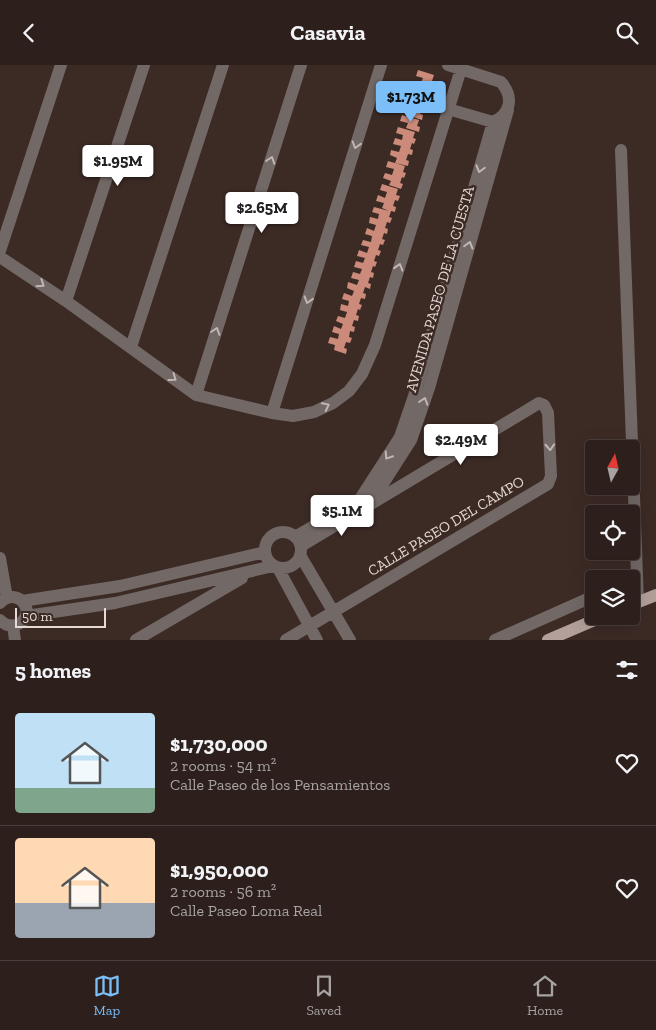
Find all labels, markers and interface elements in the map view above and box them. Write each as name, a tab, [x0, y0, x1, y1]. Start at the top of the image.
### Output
icon: back	[15, 19, 43, 47]
text: Casavia	[290, 19, 366, 46]
icon: search	[613, 19, 641, 47]
pin: $1.73M	[370, 80, 452, 123]
text: $1.73M	[387, 87, 435, 106]
one-way arrow	[352, 140, 362, 149]
pin: $1.95M	[77, 145, 159, 187]
text: $1.95M	[93, 151, 143, 170]
one-way arrow	[265, 156, 275, 165]
one-way arrow	[475, 165, 485, 173]
street label: AVENIDA PASEO DE LA CUESTA	[402, 184, 478, 394]
pin: $2.65M	[221, 191, 303, 234]
text: $2.65M	[236, 198, 288, 217]
one-way arrow	[464, 241, 474, 249]
one-way arrow	[394, 263, 404, 272]
one-way arrow	[35, 278, 44, 287]
one-way arrow	[303, 295, 313, 304]
one-way arrow	[211, 328, 221, 336]
one-way arrow	[167, 372, 177, 381]
one-way arrow	[419, 397, 429, 406]
one-way arrow	[321, 402, 330, 413]
pin: $2.49M	[420, 423, 502, 466]
text: $2.49M	[435, 430, 487, 449]
north arrow	[585, 440, 640, 495]
map controls	[585, 440, 640, 625]
one-way arrow	[544, 443, 555, 451]
one-way arrow	[385, 451, 394, 460]
street label: CALLE PASEO DEL CAMPO	[365, 472, 528, 580]
pin: $5.1M	[307, 495, 377, 537]
text: $5.1M	[322, 501, 362, 520]
button: locate	[585, 505, 640, 560]
button: layers	[585, 570, 640, 625]
scale bar	[15, 605, 106, 628]
text: 50 m	[22, 608, 53, 625]
icon: filters	[613, 656, 641, 684]
text: 5 homes	[15, 658, 91, 683]
text: $1,730,000	[170, 731, 268, 756]
icon: home	[55, 733, 115, 793]
icon: heart	[613, 749, 641, 777]
text: 2 rooms · 54 m²	[170, 756, 276, 775]
text: Calle Paseo de los Pensamientos	[170, 775, 390, 794]
text: $1,950,000	[170, 857, 269, 882]
icon: home	[55, 858, 115, 918]
icon: heart	[613, 874, 641, 902]
text: 2 rooms · 56 m²	[170, 882, 276, 901]
text: Calle Paseo Loma Real	[170, 901, 322, 920]
tab: Map	[93, 972, 121, 1019]
tab: Saved	[306, 972, 341, 1019]
tab: Home	[527, 972, 563, 1019]

